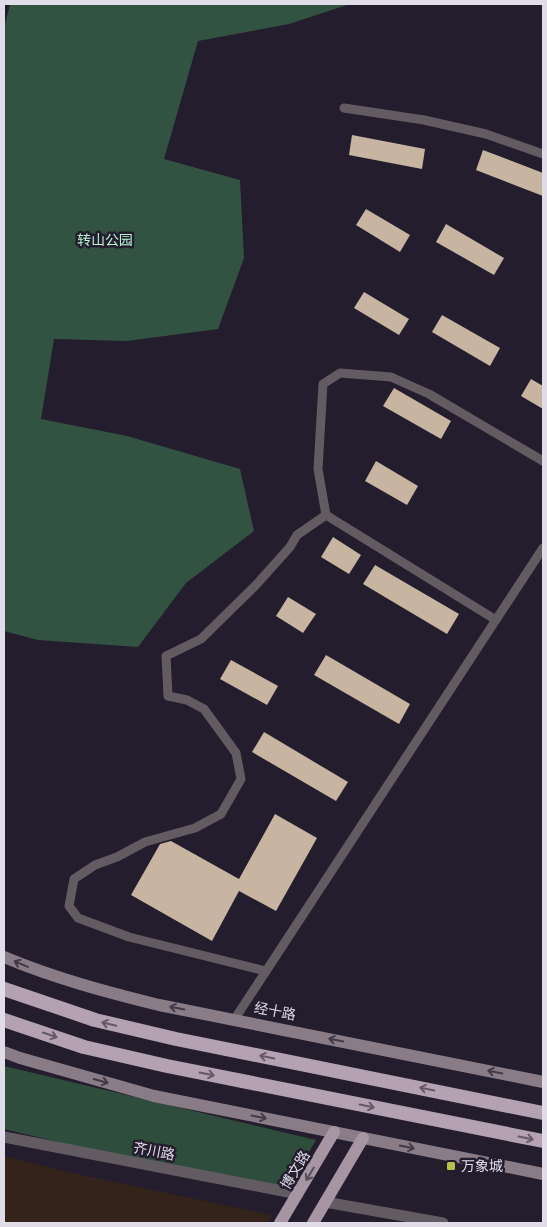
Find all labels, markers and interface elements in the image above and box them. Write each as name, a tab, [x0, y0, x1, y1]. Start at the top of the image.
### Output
park label: 转山公园	[77, 232, 133, 248]
one-way arrow	[14, 959, 29, 969]
street label: 经十路	[253, 999, 297, 1023]
one-way arrow	[169, 1003, 185, 1012]
one-way arrow	[101, 1019, 117, 1028]
one-way arrow	[42, 1031, 58, 1041]
one-way arrow	[329, 1035, 345, 1044]
one-way arrow	[260, 1052, 276, 1062]
one-way arrow	[488, 1067, 504, 1077]
one-way arrow	[199, 1070, 215, 1080]
one-way arrow	[92, 1077, 108, 1087]
one-way arrow	[419, 1084, 435, 1094]
one-way arrow	[358, 1102, 374, 1111]
one-way arrow	[251, 1113, 267, 1123]
one-way arrow	[518, 1134, 534, 1143]
street label: 齐川路	[132, 1139, 176, 1163]
one-way arrow	[399, 1142, 415, 1152]
street label: 博文路	[277, 1148, 313, 1192]
place label: 万象城	[461, 1158, 503, 1174]
marker: 万象城	[445, 1160, 457, 1172]
one-way arrow	[304, 1167, 314, 1181]

